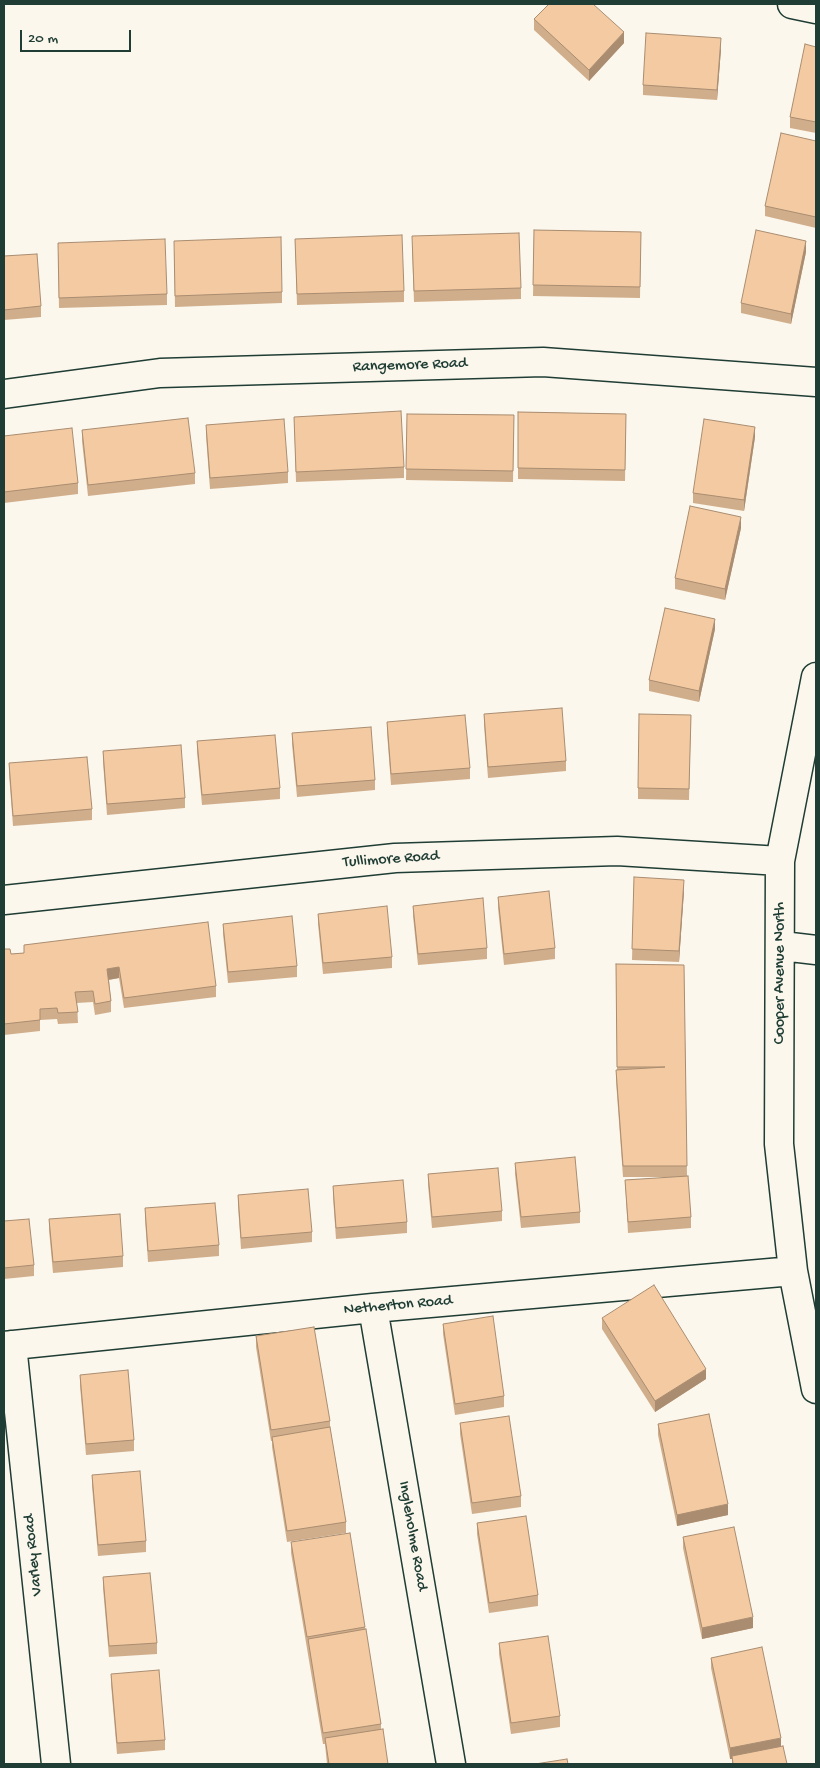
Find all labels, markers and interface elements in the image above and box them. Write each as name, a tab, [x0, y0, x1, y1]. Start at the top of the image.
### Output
scale bar	[22, 20, 134, 52]
text: 20 m	[28, 30, 58, 48]
street label: Rangemore Road	[352, 354, 468, 378]
street label: Tullimore Road	[342, 847, 440, 873]
street label: Cooper Avenue North	[771, 902, 791, 1044]
street label: Netherton Road	[343, 1292, 453, 1320]
street label: Ingleholme Road	[393, 1480, 431, 1592]
street label: Varley Road	[20, 1513, 48, 1597]

